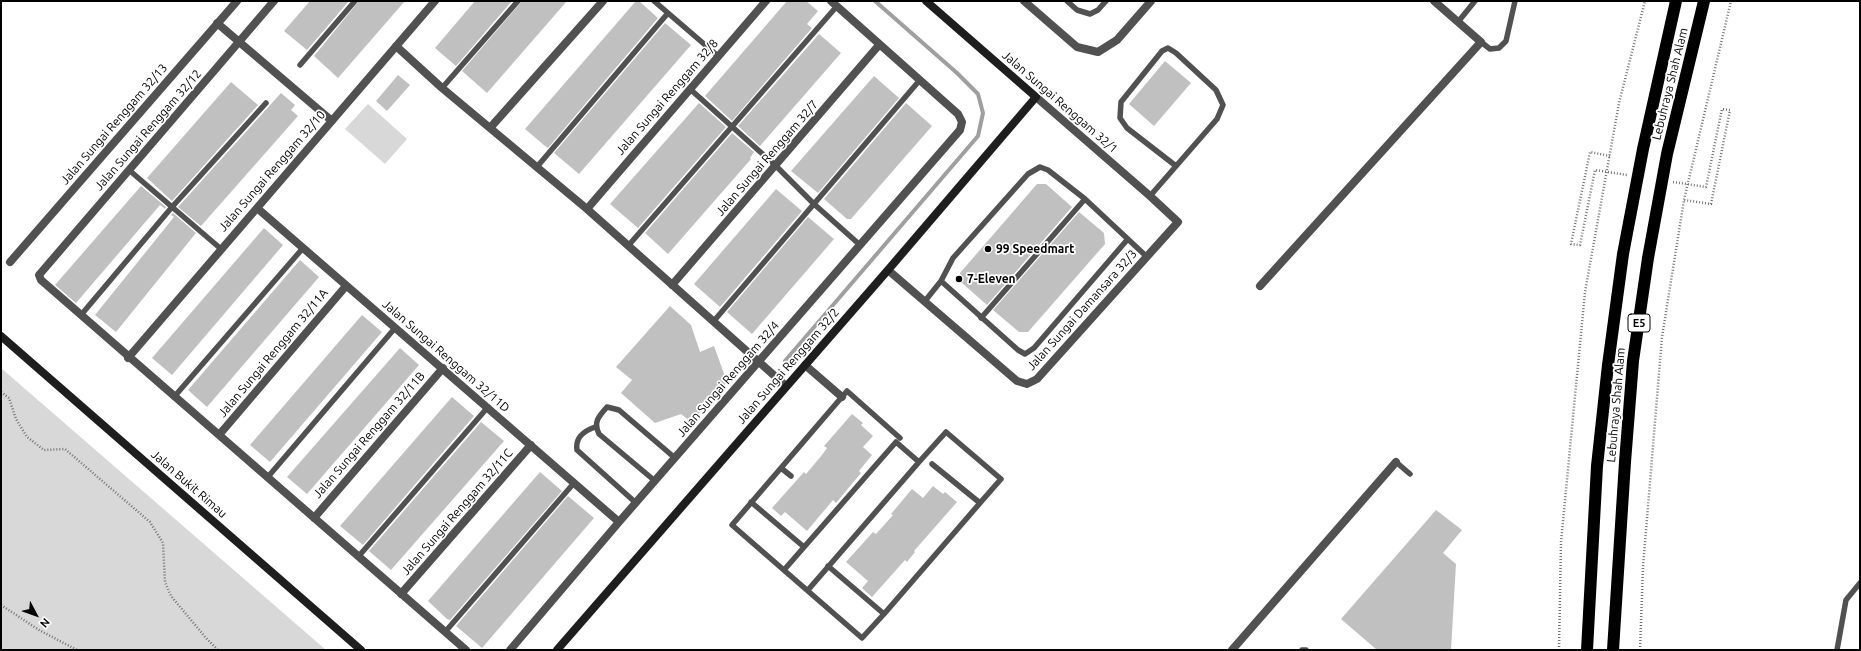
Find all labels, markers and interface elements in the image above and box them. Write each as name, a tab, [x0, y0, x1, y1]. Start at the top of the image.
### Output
street label: Lebuhraya Shah Alam	[1649, 26, 1691, 142]
street label: Jalan Sungai Renggam 32/8	[613, 36, 721, 158]
street label: Jalan Sungai Renggam 32/1	[999, 48, 1121, 156]
street label: Jalan Sungai Renggam 32/13	[58, 61, 170, 187]
street label: Jalan Sungai Renggam 32/12	[92, 67, 204, 193]
street label: Jalan Sungai Renggam 32/7	[713, 97, 821, 219]
street label: Jalan Sungai Renggam 32/10	[216, 108, 328, 234]
place label: 99 Speedmart	[996, 242, 1074, 256]
marker: 99 Speedmart	[983, 244, 993, 254]
street label: Jalan Sungai Damansara 32/3	[1024, 247, 1140, 373]
place label: 7-Eleven	[967, 272, 1016, 286]
marker: 7-Eleven	[954, 274, 964, 284]
street label: Jalan Sungai Renggam 32/11A	[215, 286, 331, 420]
street label: Jalan Sungai Renggam 32/11D	[380, 297, 512, 415]
street label: Jalan Sungai Renggam 32/2	[734, 305, 842, 427]
road number: E5	[1628, 314, 1650, 332]
street label: Jalan Sungai Renggam 32/4	[674, 318, 782, 440]
street label: Lebuhraya Shah Alam	[1604, 347, 1628, 463]
street label: Jalan Sungai Renggam 32/11B	[310, 369, 428, 501]
street label: Jalan Sungai Renggam 32/11C	[398, 446, 516, 578]
street label: Jalan Bukit Rimau	[148, 447, 230, 521]
north arrow	[16, 595, 56, 635]
text: N	[38, 616, 52, 630]

